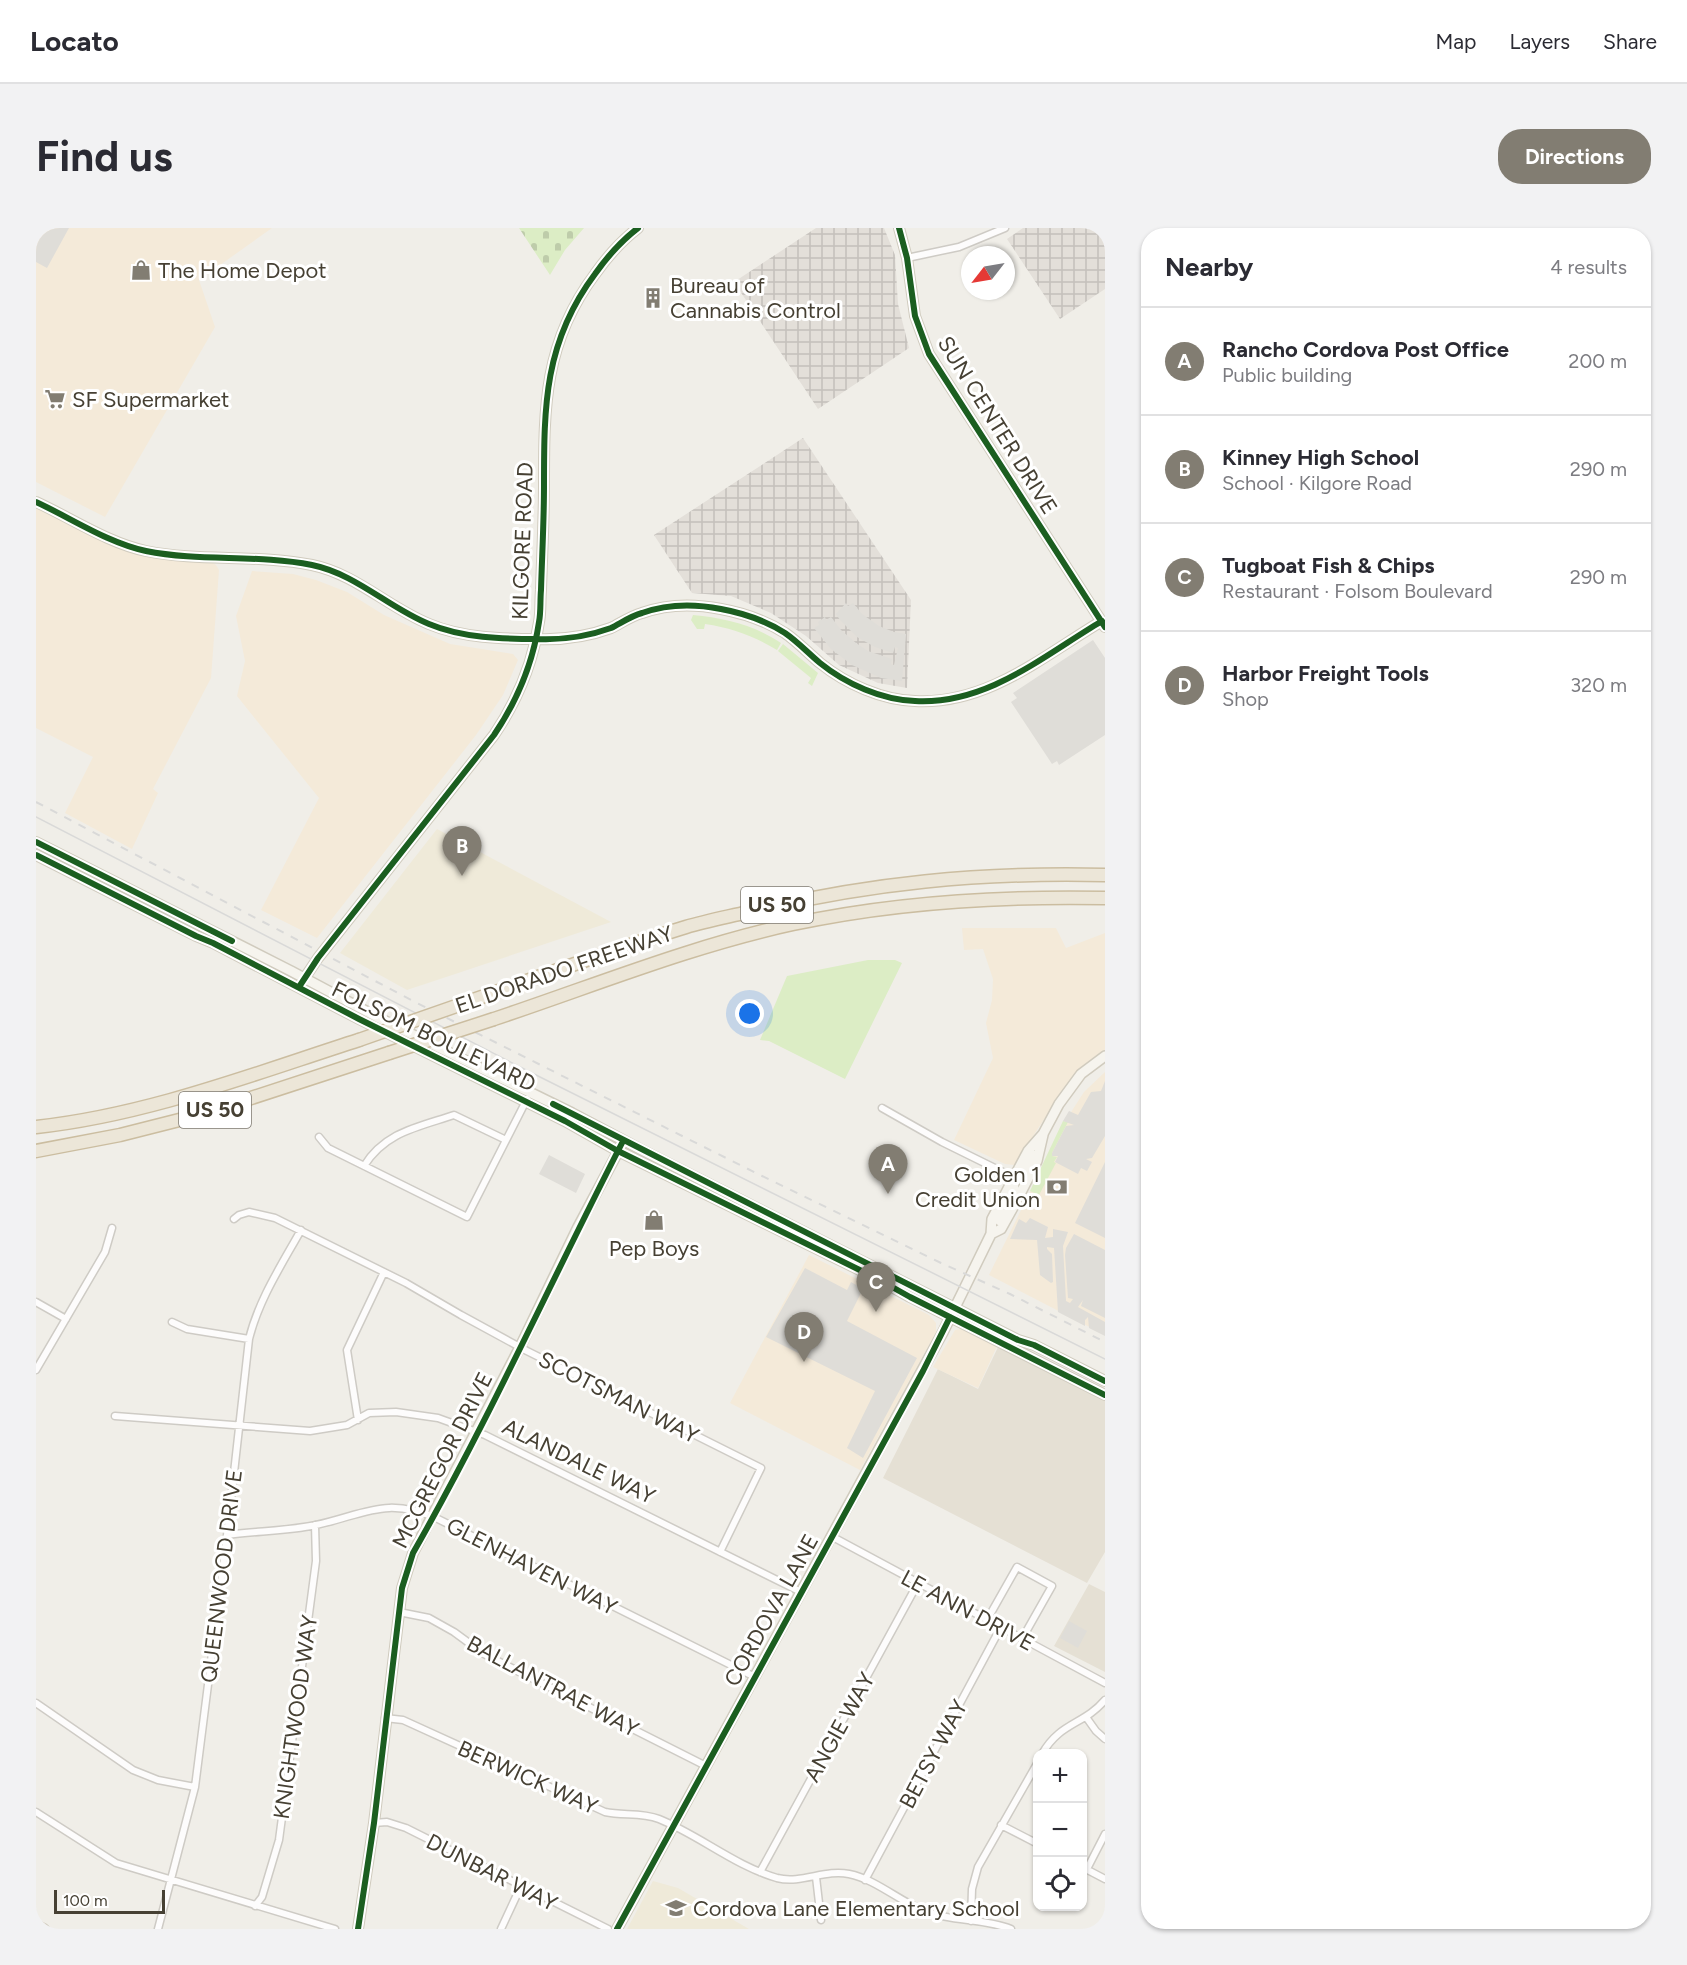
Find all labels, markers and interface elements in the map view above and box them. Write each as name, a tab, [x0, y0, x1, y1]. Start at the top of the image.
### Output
text: Locato	[30, 24, 119, 58]
text: Map	[1436, 29, 1476, 54]
text: Layers	[1509, 29, 1570, 54]
text: Share	[1603, 29, 1657, 54]
button: Directions	[1498, 129, 1651, 184]
text: Find us	[36, 131, 173, 182]
north arrow	[961, 246, 1015, 300]
text: Nearby	[1165, 251, 1253, 283]
text: 4 results	[1550, 255, 1627, 279]
place label: The Home Depot	[158, 257, 327, 284]
shop icon: The Home Depot	[129, 258, 153, 282]
place label: Bureau of Cannabis Control	[670, 272, 841, 324]
building icon: Bureau of Cannabis Control	[641, 286, 665, 310]
street label: SUN CENTER DRIVE	[932, 331, 1063, 519]
text: Rancho Cordova Post Office	[1222, 336, 1509, 363]
text: A	[1177, 349, 1192, 373]
text: 200 m	[1568, 349, 1627, 373]
text: Public building	[1222, 363, 1352, 387]
place label: SF Supermarket	[72, 386, 229, 413]
supermarket icon: SF Supermarket	[43, 387, 67, 411]
text: Kinney High School	[1222, 444, 1419, 471]
text: B	[1178, 457, 1191, 481]
text: 290 m	[1570, 457, 1627, 481]
street label: KILGORE ROAD	[506, 462, 539, 620]
text: School · Kilgore Road	[1222, 471, 1412, 495]
text: Tugboat Fish & Chips	[1222, 552, 1435, 579]
text: C	[1177, 565, 1192, 589]
text: 290 m	[1570, 565, 1627, 589]
text: Restaurant · Folsom Boulevard	[1222, 579, 1493, 603]
text: Harbor Freight Tools	[1222, 660, 1429, 687]
text: D	[1178, 673, 1192, 697]
text: 320 m	[1570, 673, 1627, 697]
text: Shop	[1222, 687, 1269, 711]
pin: B	[442, 826, 482, 876]
road number: US 50	[741, 887, 813, 923]
street label: EL DORADO FREEWAY	[452, 919, 677, 1019]
street label: FOLSOM BOULEVARD	[327, 975, 540, 1098]
your location	[735, 999, 764, 1028]
road number: US 50	[179, 1092, 251, 1128]
pin: A	[868, 1144, 908, 1194]
place label: Golden 1 Credit Union	[915, 1161, 1040, 1213]
bank icon: Golden 1 Credit Union	[1045, 1175, 1069, 1199]
shop icon: Pep Boys	[642, 1208, 666, 1232]
place label: Pep Boys	[609, 1235, 699, 1262]
pin: C	[856, 1262, 896, 1312]
pin: D	[784, 1312, 824, 1362]
street label: SCOTSMAN WAY	[534, 1345, 704, 1450]
street label: MCGREGOR DRIVE	[386, 1368, 499, 1553]
street label: ALANDALE WAY	[498, 1413, 660, 1510]
street label: QUEENWOOD DRIVE	[195, 1468, 248, 1684]
street label: GLENHAVEN WAY	[442, 1512, 622, 1621]
street label: CORDOVA LANE	[718, 1529, 824, 1691]
street label: LE ANN DRIVE	[896, 1564, 1039, 1657]
street label: KNIGHTWOOD WAY	[268, 1613, 323, 1821]
street label: BALLANTRAE WAY	[462, 1630, 644, 1743]
street label: ANGIE WAY	[798, 1667, 881, 1787]
street label: BETSY WAY	[894, 1695, 974, 1813]
street label: BERWICK WAY	[454, 1735, 603, 1821]
map controls	[1033, 1749, 1087, 1911]
button: +	[1033, 1749, 1087, 1803]
button: −	[1033, 1803, 1087, 1857]
street label: DUNBAR WAY	[422, 1828, 563, 1917]
button: locate	[1033, 1857, 1087, 1911]
scale bar	[54, 1887, 165, 1914]
text: 100 m	[63, 1891, 108, 1910]
place label: Cordova Lane Elementary School	[693, 1895, 1020, 1922]
school or university icon: Cordova Lane Elementary School	[664, 1896, 688, 1920]

